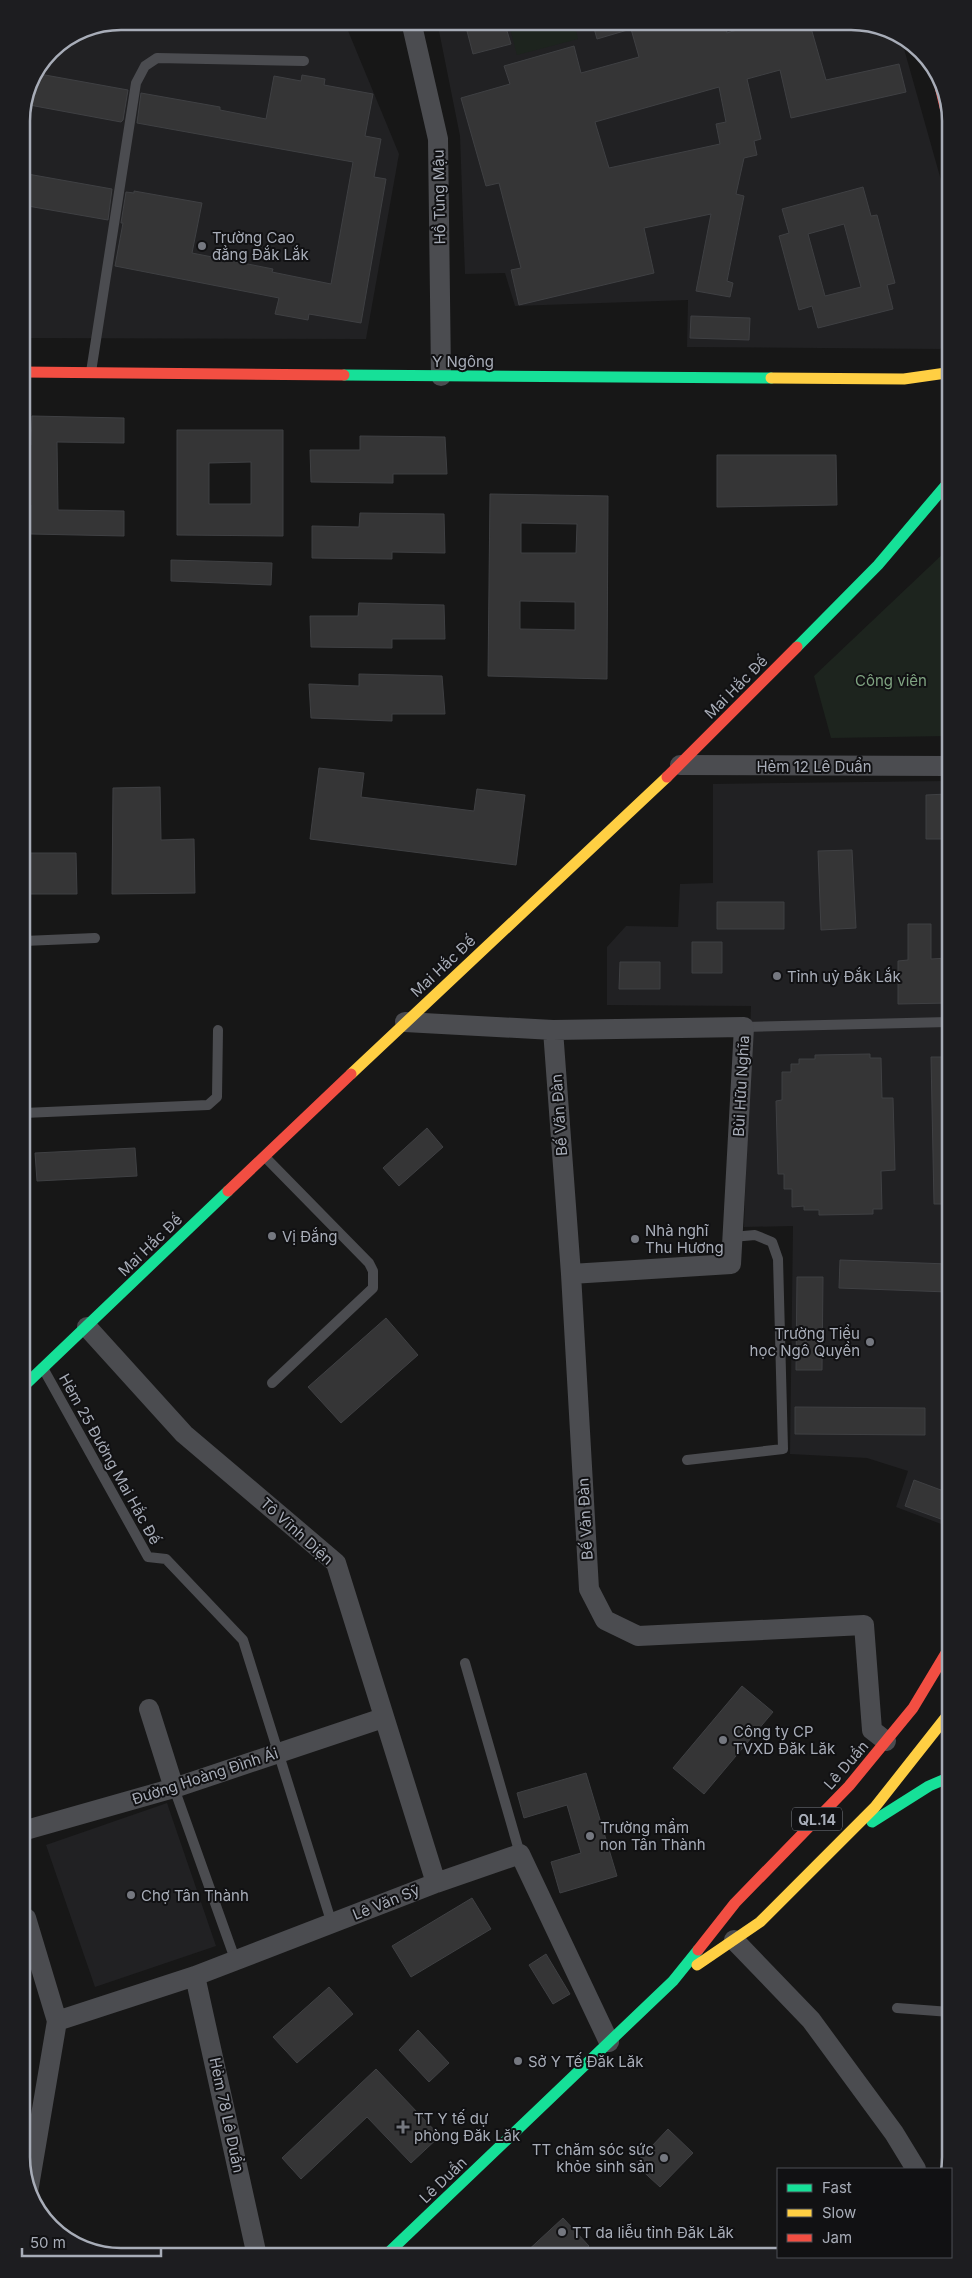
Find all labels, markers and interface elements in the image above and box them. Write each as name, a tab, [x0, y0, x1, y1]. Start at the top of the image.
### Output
street label: Hồ Tùng Mậu	[429, 149, 449, 245]
place label: Trường Cao đẳng Đắk Lắk	[212, 228, 309, 264]
marker: Trường Cao đẳng Đắk Lắk	[196, 240, 208, 252]
street label: Y Ngông	[432, 352, 494, 371]
street label: Mai Hắc Đế	[700, 651, 772, 723]
park label: Công viên	[855, 671, 927, 690]
street label: Hẻm 12 Lê Duẩn	[756, 757, 872, 776]
street label: Mai Hắc Đế	[407, 931, 479, 1001]
place label: Tỉnh uỷ Đắk Lắk	[787, 967, 901, 986]
marker: Tỉnh uỷ Đắk Lắk	[771, 970, 783, 982]
street label: Bùi Hữu Nghĩa	[729, 1035, 753, 1137]
street label: Bế Văn Đàn	[547, 1073, 571, 1157]
street label: Mai Hắc Đế	[114, 1210, 186, 1280]
place label: Nhà nghĩ Thu Hương	[645, 1221, 724, 1257]
place label: Vị Đắng	[282, 1227, 338, 1246]
marker: Vị Đắng	[266, 1230, 278, 1242]
marker: Nhà nghĩ Thu Hương	[629, 1233, 641, 1245]
place label: Trường Tiểu học Ngô Quyền	[750, 1324, 860, 1360]
marker: Trường Tiểu học Ngô Quyền	[864, 1336, 876, 1348]
street label: Hẻm 25 Đường Mai Hắc Đế	[55, 1370, 165, 1548]
street label: Bế Văn Đàn	[573, 1478, 597, 1560]
street label: Tô Vĩnh Diện	[257, 1493, 337, 1569]
place label: Công ty CP TVXD Đăk Lăk	[733, 1722, 836, 1758]
marker: Công ty CP TVXD Đăk Lăk	[717, 1734, 729, 1746]
street label: Lê Duẩn	[820, 1737, 872, 1793]
street label: Đường Hoàng Đình Ái	[130, 1743, 280, 1809]
road number: QL.14	[792, 1808, 842, 1830]
place label: Trường mầm non Tân Thành	[600, 1818, 706, 1854]
marker: Trường mầm non Tân Thành	[584, 1830, 596, 1842]
street label: Lê Văn Sỹ	[350, 1880, 423, 1924]
place label: Chợ Tân Thành	[141, 1886, 249, 1905]
marker: Chợ Tân Thành	[125, 1889, 137, 1901]
place label: Sở Y Tế Đăk Lăk	[528, 2052, 644, 2071]
marker: Sở Y Tế Đăk Lăk	[512, 2055, 524, 2067]
street label: Hẻm 78 Lê Duẩn	[205, 2056, 249, 2174]
place label: TT Y tế dự phòng Đăk Lăk	[414, 2109, 521, 2145]
marker: TT Y tế dự phòng Đăk Lăk	[396, 2120, 410, 2134]
place label: TT chăm sóc sức khỏe sinh sản	[532, 2140, 654, 2176]
marker: TT chăm sóc sức khỏe sinh sản	[658, 2152, 670, 2164]
street label: Lê Duẩn	[415, 2153, 471, 2207]
legend	[777, 2168, 952, 2258]
text: Fast	[822, 2178, 852, 2197]
text: Slow	[822, 2203, 856, 2222]
place label: TT da liễu tỉnh Đăk Lăk	[572, 2223, 735, 2242]
scale bar	[22, 2226, 161, 2258]
marker: TT da liễu tỉnh Đăk Lăk	[556, 2226, 568, 2238]
text: Jam	[822, 2228, 852, 2247]
text: 50 m	[30, 2233, 66, 2252]

